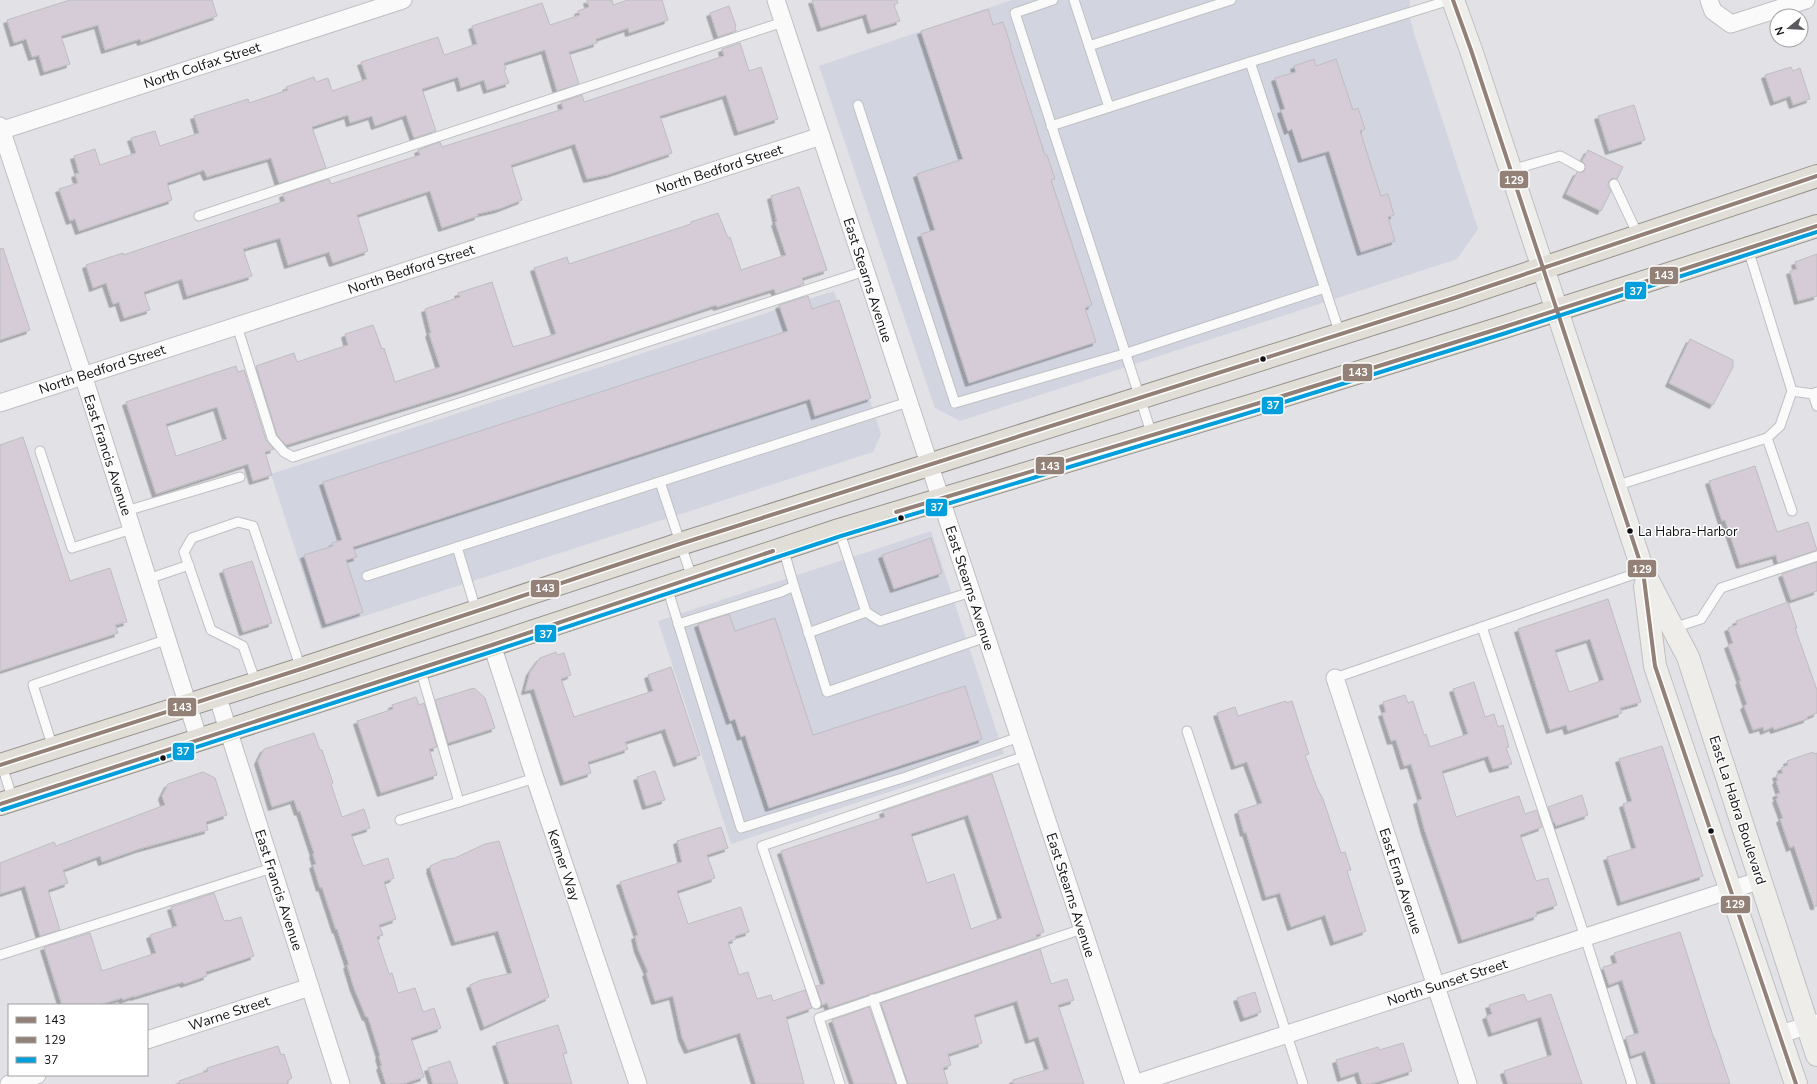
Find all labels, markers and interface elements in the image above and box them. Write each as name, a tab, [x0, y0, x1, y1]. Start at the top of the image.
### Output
north arrow	[1769, 8, 1809, 48]
text: N	[1772, 25, 1788, 37]
street label: North Colfax Street	[141, 38, 263, 93]
street label: North Bedford Street	[653, 140, 785, 199]
line badge: 129	[1499, 170, 1529, 189]
text: 129	[1504, 173, 1524, 188]
street label: East Stearns Avenue	[838, 215, 897, 345]
street label: North Bedford Street	[345, 240, 477, 299]
line badge: 143	[1649, 266, 1679, 285]
text: 143	[1654, 268, 1674, 283]
line badge: 37	[1624, 281, 1647, 300]
text: 37	[1629, 284, 1643, 299]
street label: North Bedford Street	[36, 340, 168, 399]
unlabelled marker	[1258, 354, 1268, 364]
line badge: 143	[1342, 363, 1373, 382]
text: 143	[1348, 365, 1368, 380]
street label: East Francis Avenue	[79, 392, 136, 518]
line badge: 37	[1261, 396, 1284, 415]
text: 37	[1266, 398, 1280, 413]
line badge: 143	[1035, 456, 1065, 475]
text: 143	[1040, 459, 1060, 474]
line badge: 37	[925, 498, 948, 517]
text: 37	[930, 500, 944, 515]
unlabelled marker	[896, 513, 906, 523]
street label: East Stearns Avenue	[940, 523, 999, 653]
place label: La Habra-Harbor	[1638, 523, 1738, 541]
marker: La Habra-Harbor	[1625, 526, 1635, 536]
line badge: 129	[1627, 559, 1657, 578]
text: 129	[1632, 562, 1652, 577]
line badge: 143	[530, 579, 560, 598]
text: 143	[535, 581, 555, 596]
line badge: 37	[534, 624, 557, 643]
text: 37	[539, 627, 553, 642]
line badge: 143	[167, 697, 197, 717]
text: 143	[172, 700, 192, 715]
street label: East La Habra Boulevard	[1704, 733, 1771, 887]
line badge: 37	[172, 742, 195, 761]
text: 37	[176, 744, 190, 759]
unlabelled marker	[158, 753, 168, 763]
street label: East Erna Avenue	[1374, 826, 1427, 937]
unlabelled marker	[1706, 826, 1716, 836]
street label: East Francis Avenue	[250, 827, 307, 953]
street label: Kerner Way	[542, 827, 585, 904]
street label: East Stearns Avenue	[1041, 830, 1100, 960]
line badge: 129	[1720, 895, 1751, 914]
text: 129	[1725, 897, 1745, 912]
street label: North Sunset Street	[1385, 954, 1510, 1011]
street label: Warne Street	[186, 991, 272, 1036]
legend	[8, 1004, 148, 1076]
text: 143	[44, 1012, 66, 1028]
text: 129	[44, 1032, 66, 1048]
text: 37	[44, 1052, 58, 1068]

